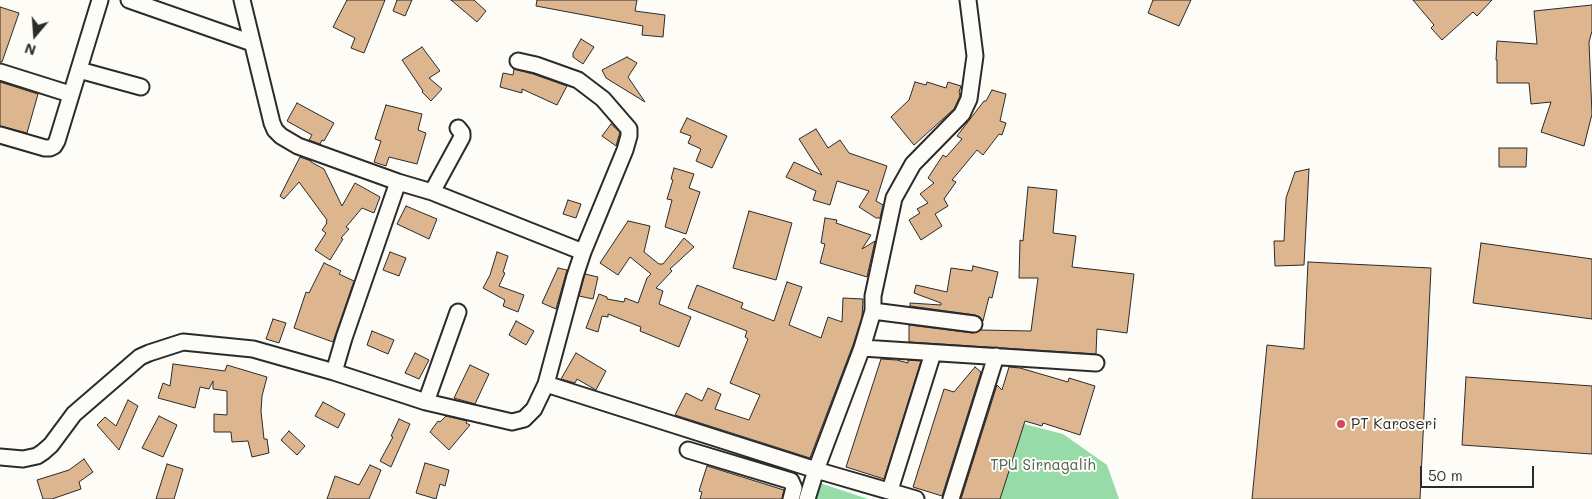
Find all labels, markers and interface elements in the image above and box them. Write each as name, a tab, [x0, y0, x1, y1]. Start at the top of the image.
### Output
north arrow	[10, 10, 60, 60]
text: N	[22, 39, 38, 60]
place label: PT Karoseri	[1351, 415, 1437, 433]
marker: PT Karoseri	[1335, 418, 1347, 430]
park label: TPU Sirnagalih	[990, 456, 1096, 474]
scale bar	[1422, 456, 1536, 488]
text: 50 m	[1428, 465, 1463, 485]

